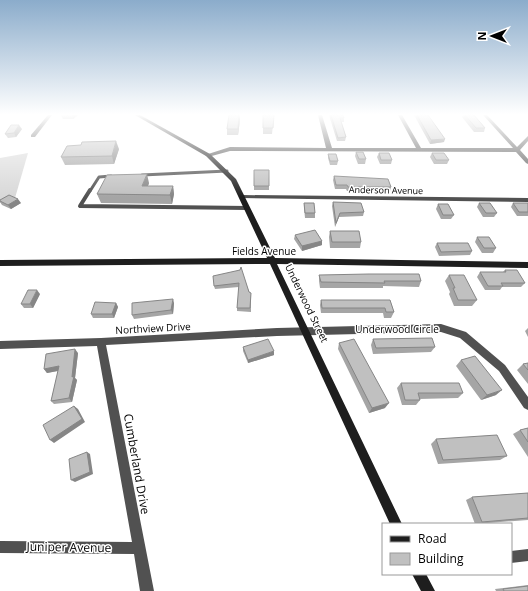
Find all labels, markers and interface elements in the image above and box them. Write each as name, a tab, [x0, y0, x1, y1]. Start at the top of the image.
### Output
north arrow	[472, 16, 512, 56]
text: N	[474, 32, 489, 40]
street label: Anderson Avenue	[349, 183, 423, 197]
street label: Fields Avenue	[232, 244, 296, 258]
street label: Underwood Street	[282, 261, 332, 345]
street label: Northview Drive	[115, 319, 191, 337]
street label: Underwood Circle	[355, 322, 439, 336]
street label: Cumberland Drive	[120, 412, 154, 516]
legend	[382, 523, 512, 575]
text: Road	[418, 530, 447, 547]
street label: Juniper Avenue	[25, 538, 112, 556]
text: Building	[418, 550, 464, 567]

